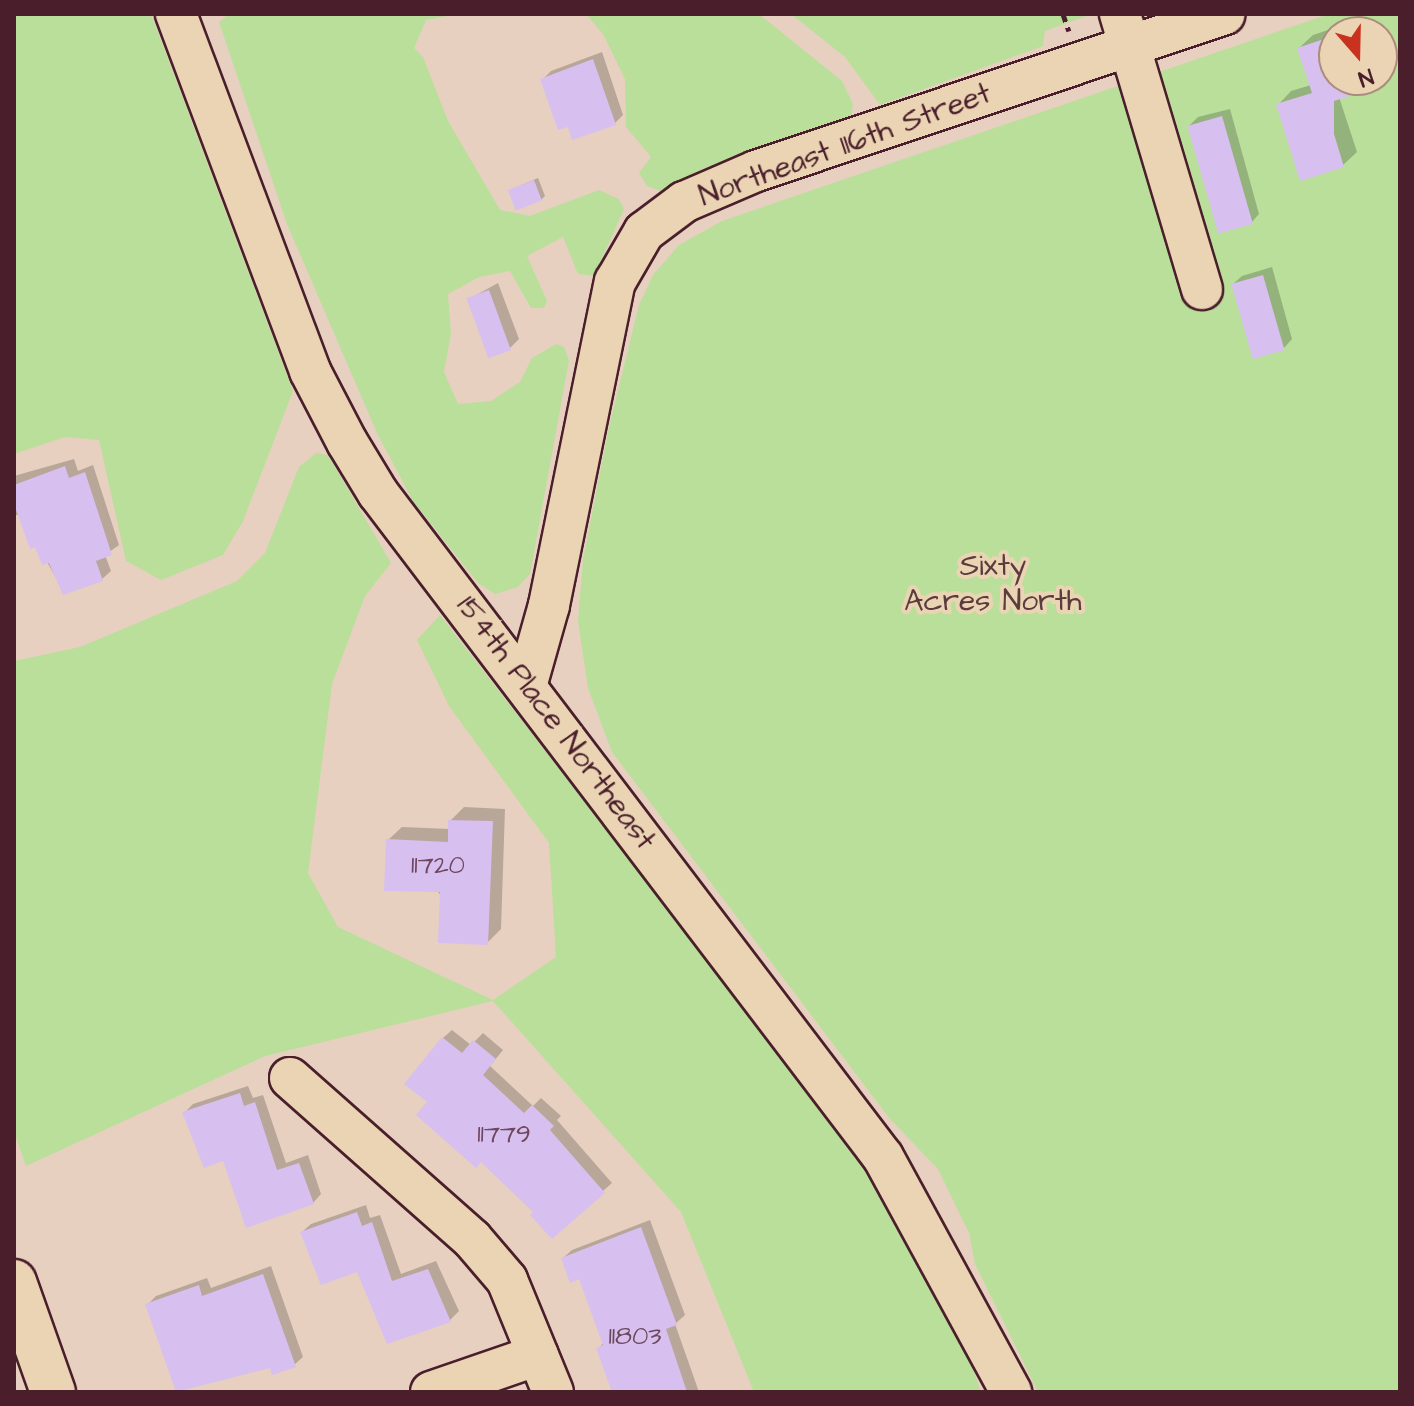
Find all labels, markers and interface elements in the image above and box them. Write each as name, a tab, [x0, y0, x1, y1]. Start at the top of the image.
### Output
north arrow	[1318, 16, 1398, 96]
text: N	[1354, 60, 1377, 94]
street label: Northeast 116th Street	[694, 75, 996, 215]
park label: Sixty Acres North	[904, 548, 1082, 618]
street label: 154th Place Northeast	[449, 589, 663, 857]
house number: 11720	[411, 850, 465, 882]
house number: 11779	[477, 1119, 531, 1151]
house number: 11803	[608, 1321, 662, 1353]

